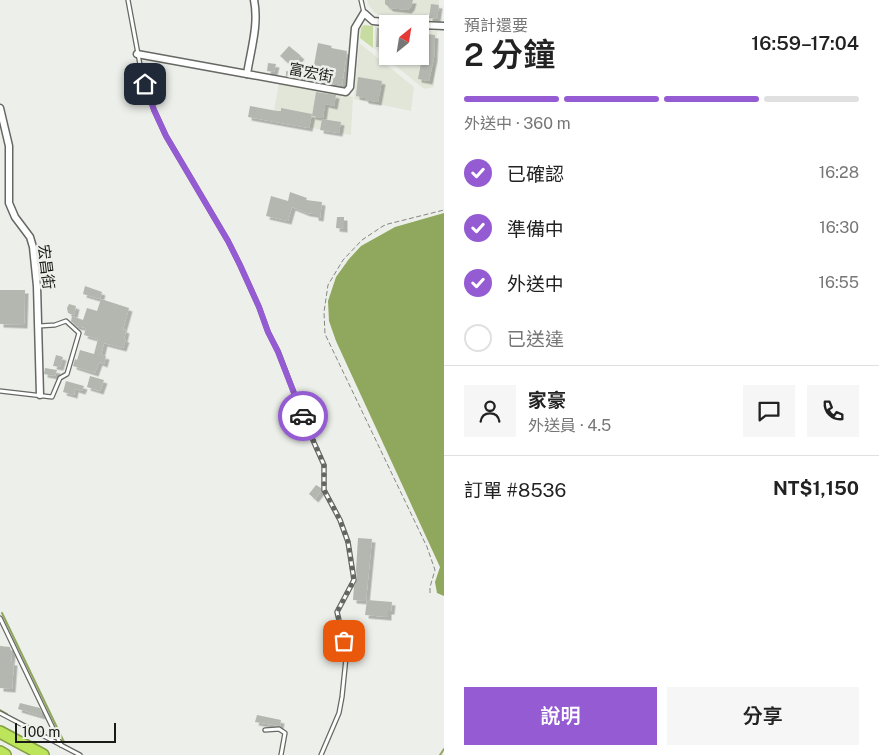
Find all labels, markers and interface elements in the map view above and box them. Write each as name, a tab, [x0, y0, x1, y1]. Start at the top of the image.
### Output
north arrow	[379, 15, 429, 65]
map controls	[379, 15, 429, 65]
text: 預計還要	[464, 16, 528, 35]
text: 16:59–17:04	[751, 32, 859, 54]
text: 2 分鐘	[464, 36, 555, 73]
street label: 富宏街	[287, 60, 335, 85]
pin	[124, 63, 166, 105]
icon: home	[131, 70, 159, 98]
text: 外送中 · 360 m	[464, 114, 571, 133]
icon: check	[464, 159, 492, 187]
text: 已確認	[507, 163, 564, 185]
text: 16:28	[819, 163, 859, 182]
icon: check	[464, 214, 492, 242]
text: 準備中	[507, 218, 564, 240]
text: 16:30	[819, 218, 859, 237]
street label: 宏昌街	[35, 244, 58, 290]
icon: check	[464, 269, 492, 297]
text: 外送中	[507, 273, 564, 295]
text: 16:55	[818, 273, 859, 292]
text: 已送達	[507, 328, 564, 350]
button: person	[464, 385, 516, 437]
button: chat	[743, 385, 795, 437]
button: phone	[807, 385, 859, 437]
text: 家豪	[528, 389, 566, 411]
courier	[278, 391, 328, 441]
icon: car	[289, 402, 317, 430]
text: 外送員 · 4.5	[528, 416, 611, 435]
text: NT$1,150	[773, 477, 859, 499]
text: 訂單 #8536	[464, 479, 566, 501]
pin	[323, 620, 365, 662]
icon: bag	[330, 627, 358, 655]
button: 說明	[464, 687, 657, 745]
button: 分享	[667, 687, 859, 745]
scale bar	[15, 720, 116, 743]
text: 100 m	[22, 724, 60, 740]

